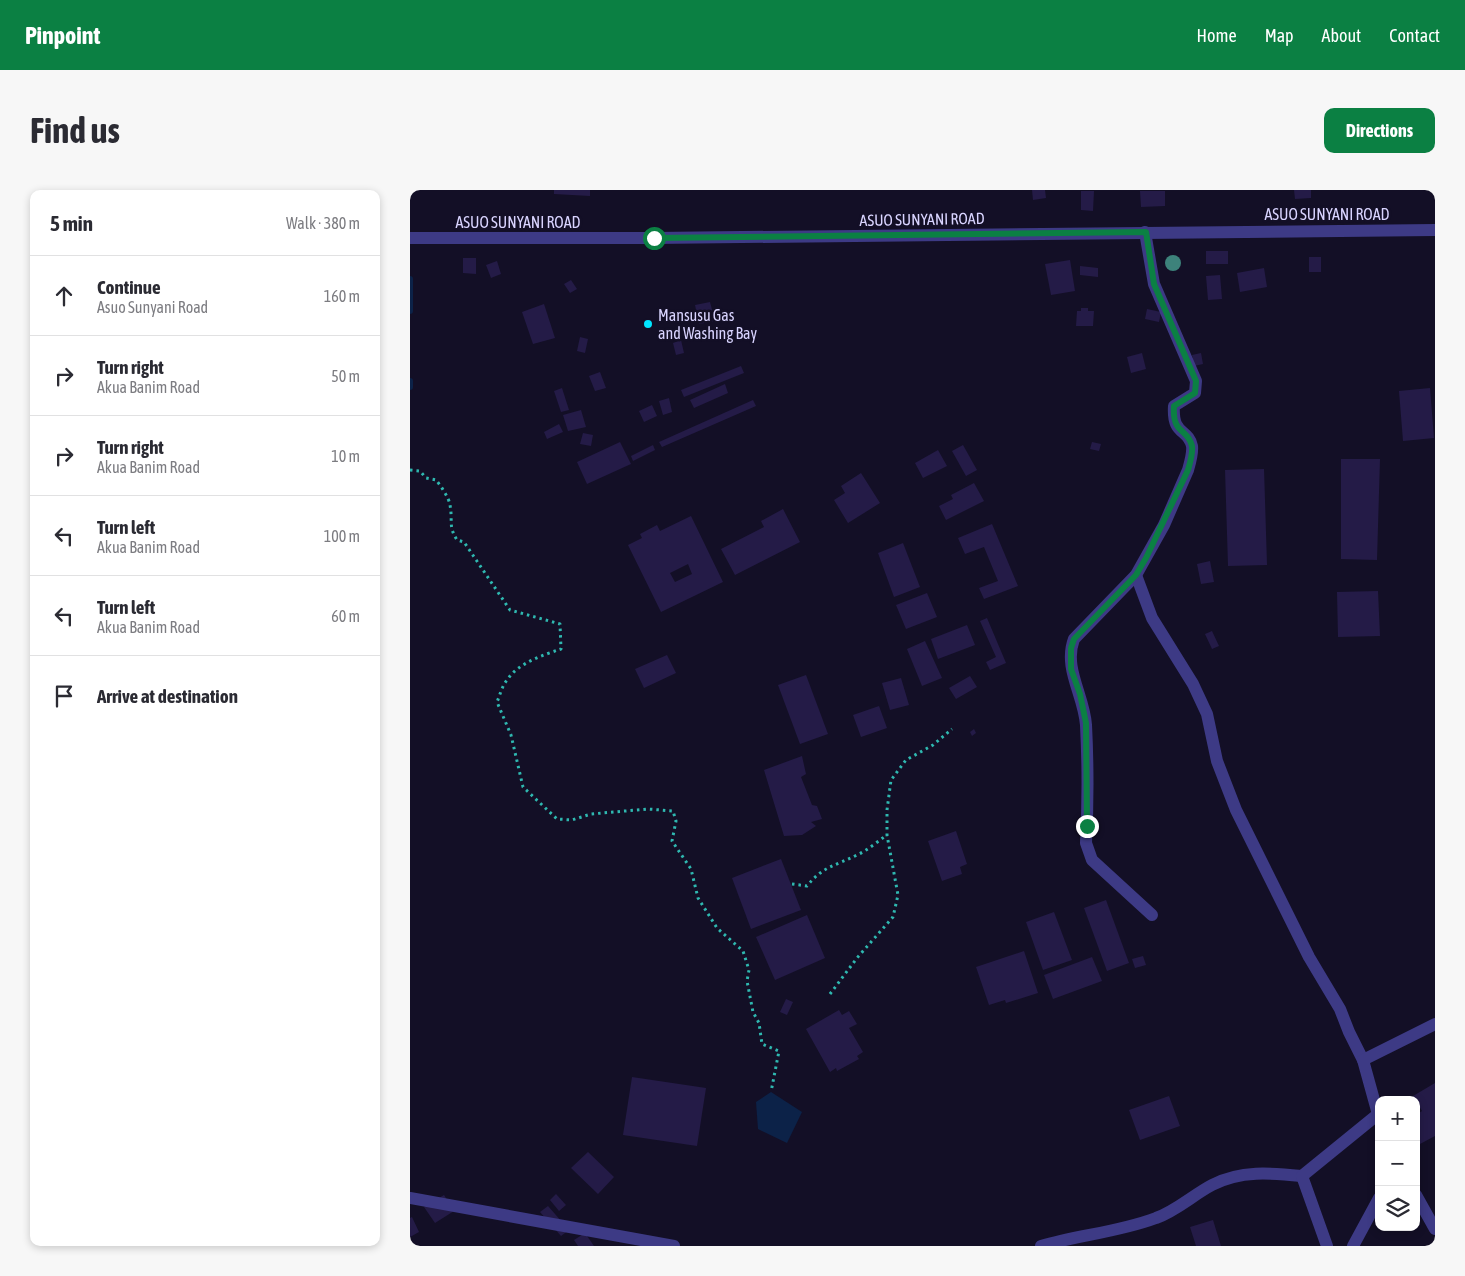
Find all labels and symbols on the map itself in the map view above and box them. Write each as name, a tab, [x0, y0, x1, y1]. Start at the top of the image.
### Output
street label: ASUO SUNYANI ROAD	[1265, 205, 1390, 223]
street label: ASUO SUNYANI ROAD	[859, 209, 985, 229]
street label: ASUO SUNYANI ROAD	[456, 213, 581, 231]
route start	[643, 227, 666, 250]
place label: Mansusu Gas and Washing Bay	[658, 306, 757, 343]
marker: Mansusu Gas and Washing Bay	[642, 318, 654, 330]
route end	[1076, 815, 1099, 838]

